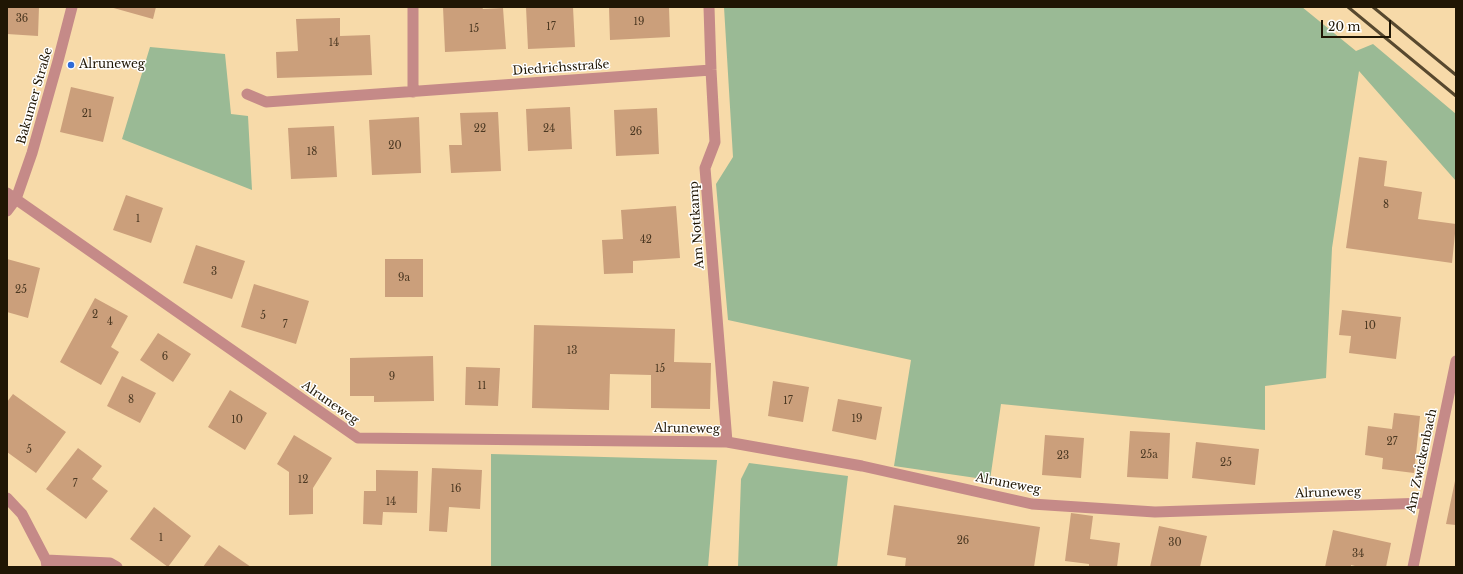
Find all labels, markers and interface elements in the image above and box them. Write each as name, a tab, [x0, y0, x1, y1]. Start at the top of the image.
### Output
scale bar	[1323, 12, 1393, 38]
house number: 36	[16, 13, 28, 25]
house number: 19	[634, 16, 644, 28]
text: 20 m	[1328, 19, 1360, 34]
house number: 17	[546, 21, 556, 33]
house number: 15	[469, 23, 479, 35]
house number: 14	[329, 37, 339, 49]
street label: Bakumer Straße	[14, 46, 56, 146]
street label: Diedrichsstraße	[512, 57, 610, 79]
place label: Alruneweg	[79, 58, 145, 72]
marker: Alruneweg	[66, 60, 76, 70]
house number: 21	[82, 108, 92, 120]
house number: 22	[474, 123, 486, 135]
house number: 24	[543, 123, 555, 135]
house number: 26	[630, 126, 642, 138]
house number: 20	[388, 140, 402, 152]
house number: 18	[307, 146, 317, 158]
street label: Am Nottkamp	[687, 181, 707, 269]
house number: 8	[1383, 199, 1389, 211]
house number: 1	[136, 213, 140, 225]
house number: 42	[640, 234, 652, 246]
house number: 3	[211, 266, 217, 278]
house number: 9a	[398, 272, 410, 284]
house number: 25	[15, 284, 27, 296]
house number: 2	[92, 309, 98, 321]
house number: 5	[260, 310, 266, 322]
house number: 4	[107, 316, 113, 328]
house number: 7	[282, 319, 288, 331]
house number: 10	[1364, 320, 1376, 332]
house number: 13	[567, 345, 577, 357]
house number: 6	[162, 351, 168, 363]
house number: 15	[655, 363, 665, 375]
house number: 9	[389, 371, 395, 383]
street label: Alruneweg	[299, 378, 361, 428]
house number: 11	[478, 380, 486, 392]
house number: 8	[128, 394, 134, 406]
house number: 17	[783, 395, 793, 407]
street label: Am Zwickenbach	[1404, 407, 1440, 515]
house number: 19	[852, 413, 862, 425]
house number: 10	[231, 414, 243, 426]
street label: Alruneweg	[654, 421, 720, 437]
house number: 27	[1386, 436, 1398, 448]
house number: 5	[26, 444, 32, 456]
house number: 25a	[1140, 449, 1158, 461]
house number: 23	[1057, 450, 1069, 462]
house number: 25	[1220, 457, 1232, 469]
street label: Alruneweg	[974, 471, 1042, 497]
house number: 12	[298, 474, 308, 486]
house number: 7	[72, 478, 78, 490]
house number: 16	[451, 483, 461, 495]
street label: Alruneweg	[1295, 485, 1361, 501]
house number: 14	[386, 496, 396, 508]
house number: 1	[159, 532, 163, 544]
house number: 26	[957, 535, 969, 547]
house number: 30	[1168, 537, 1182, 549]
house number: 34	[1352, 548, 1364, 560]

